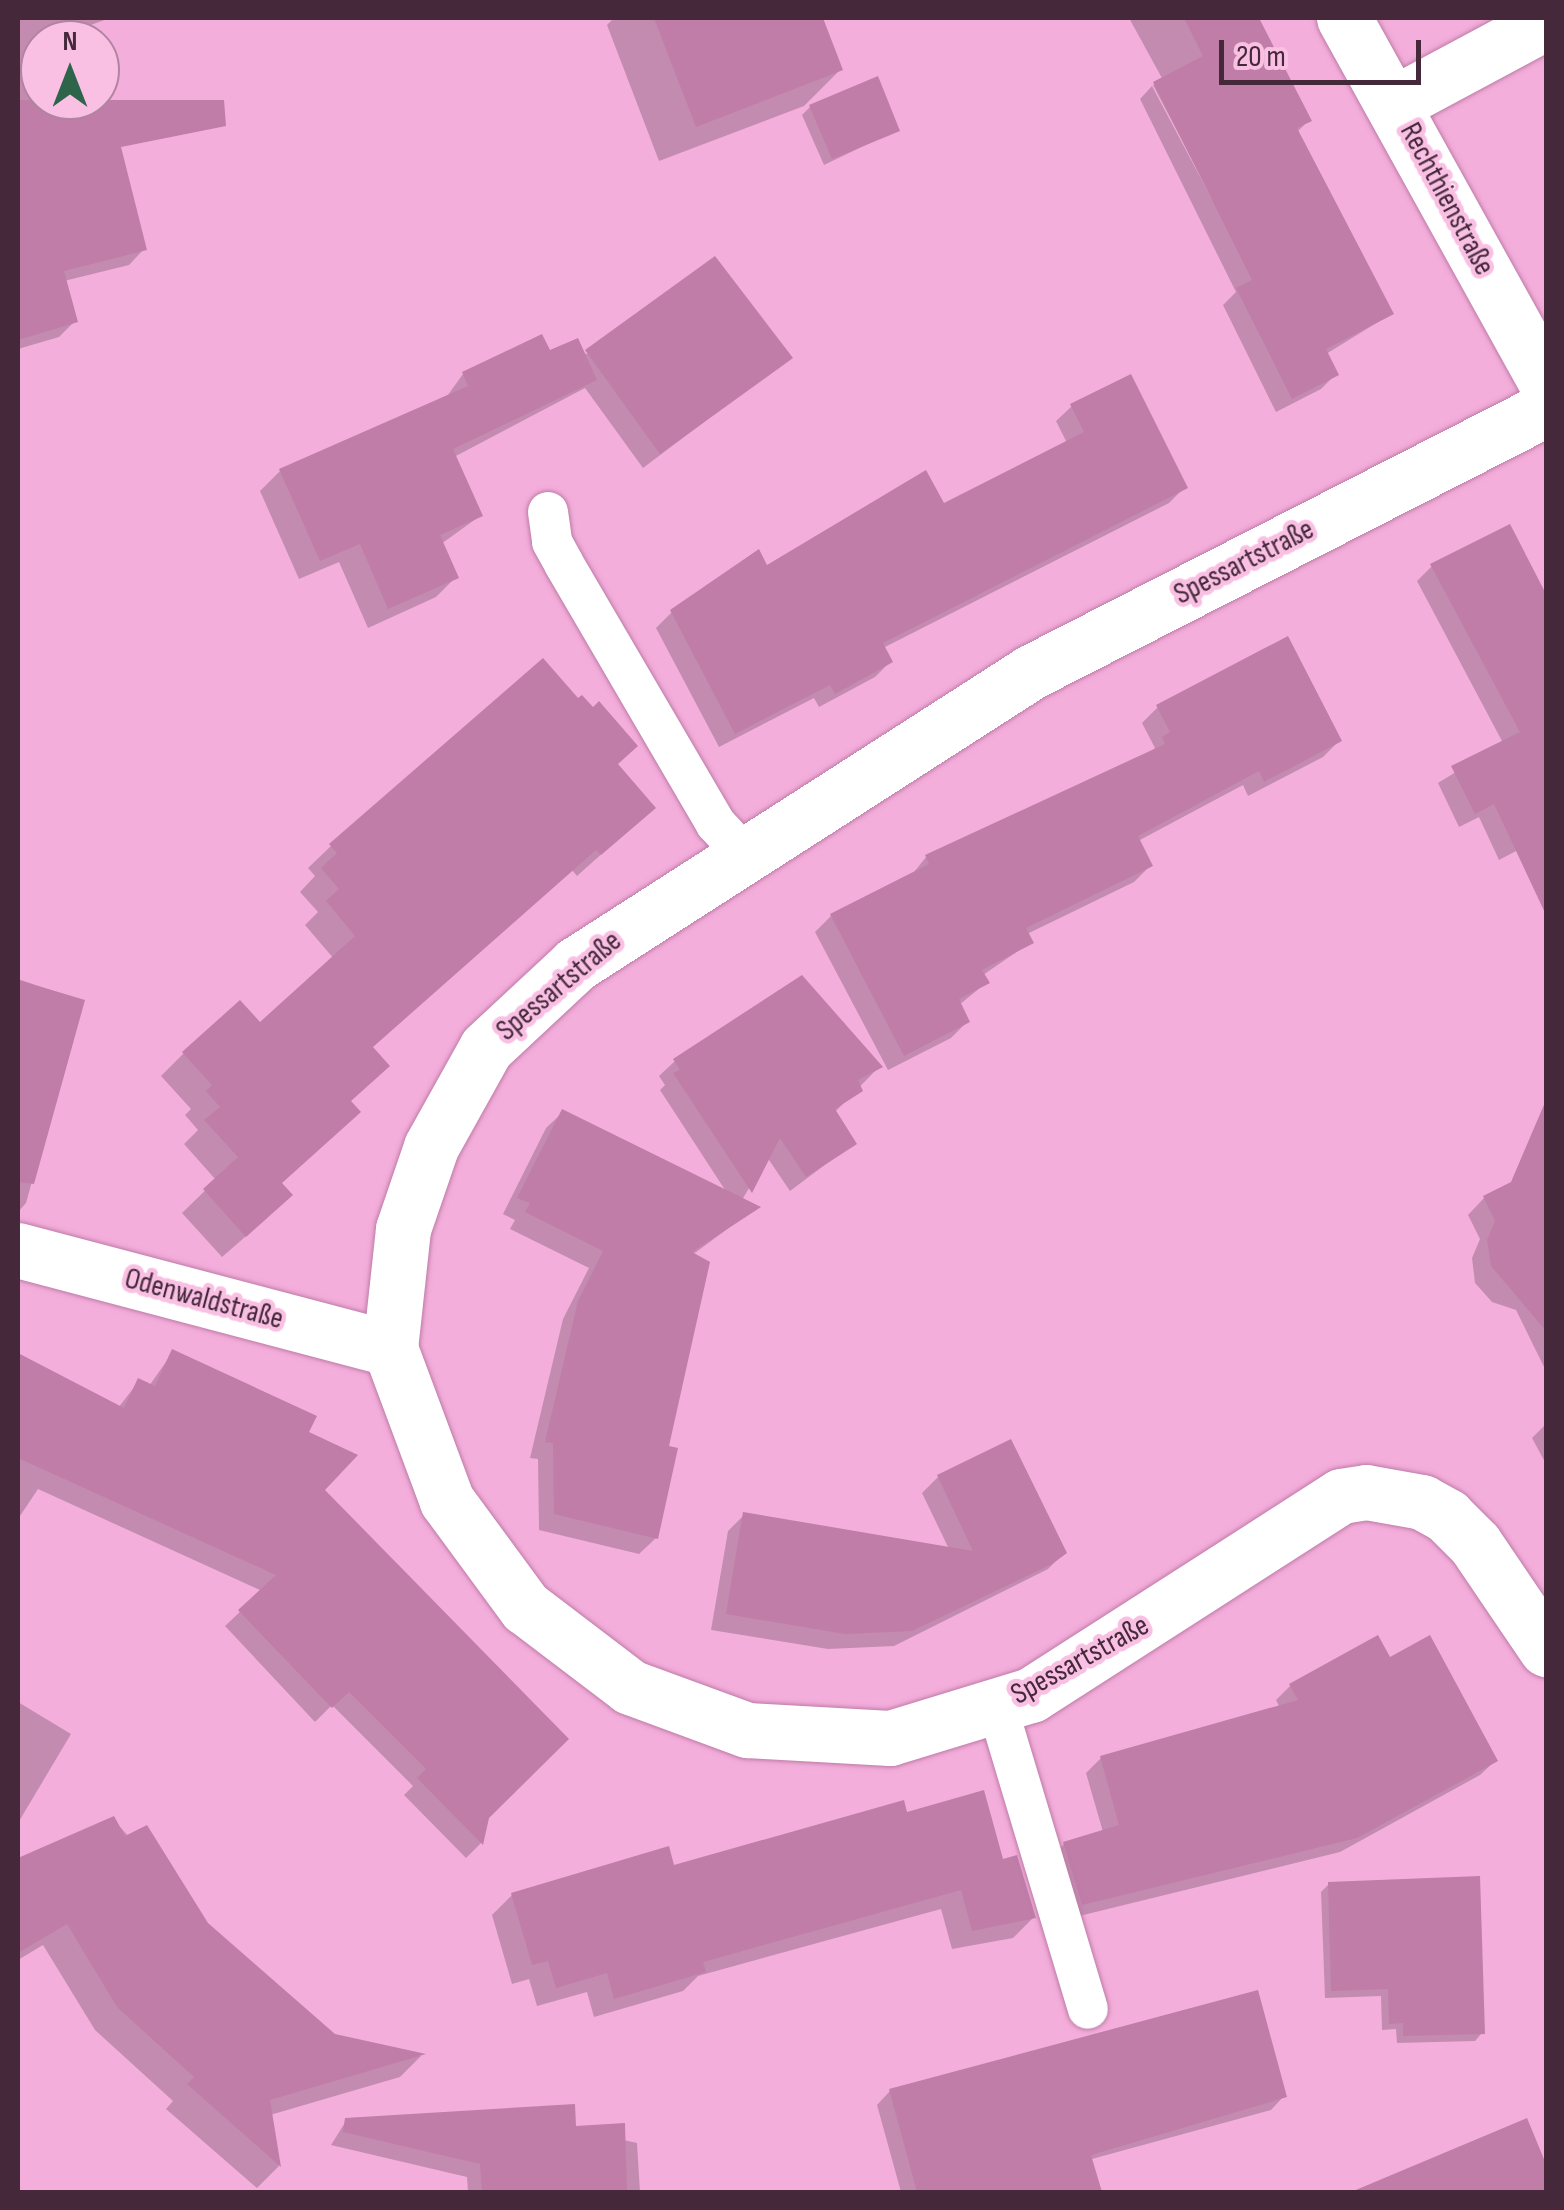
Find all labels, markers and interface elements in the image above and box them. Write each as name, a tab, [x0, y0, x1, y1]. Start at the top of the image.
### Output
north arrow	[20, 20, 120, 120]
scale bar	[1224, 20, 1426, 82]
text: N	[63, 25, 77, 58]
text: 20 m	[1236, 39, 1286, 75]
street label: Rechthienstraße	[1392, 117, 1502, 281]
street label: Spessartstraße	[1168, 511, 1320, 613]
street label: Spessartstraße	[489, 923, 629, 1049]
street label: Odenwaldstraße	[121, 1261, 287, 1337]
street label: Spessartstraße	[1005, 1607, 1155, 1713]

